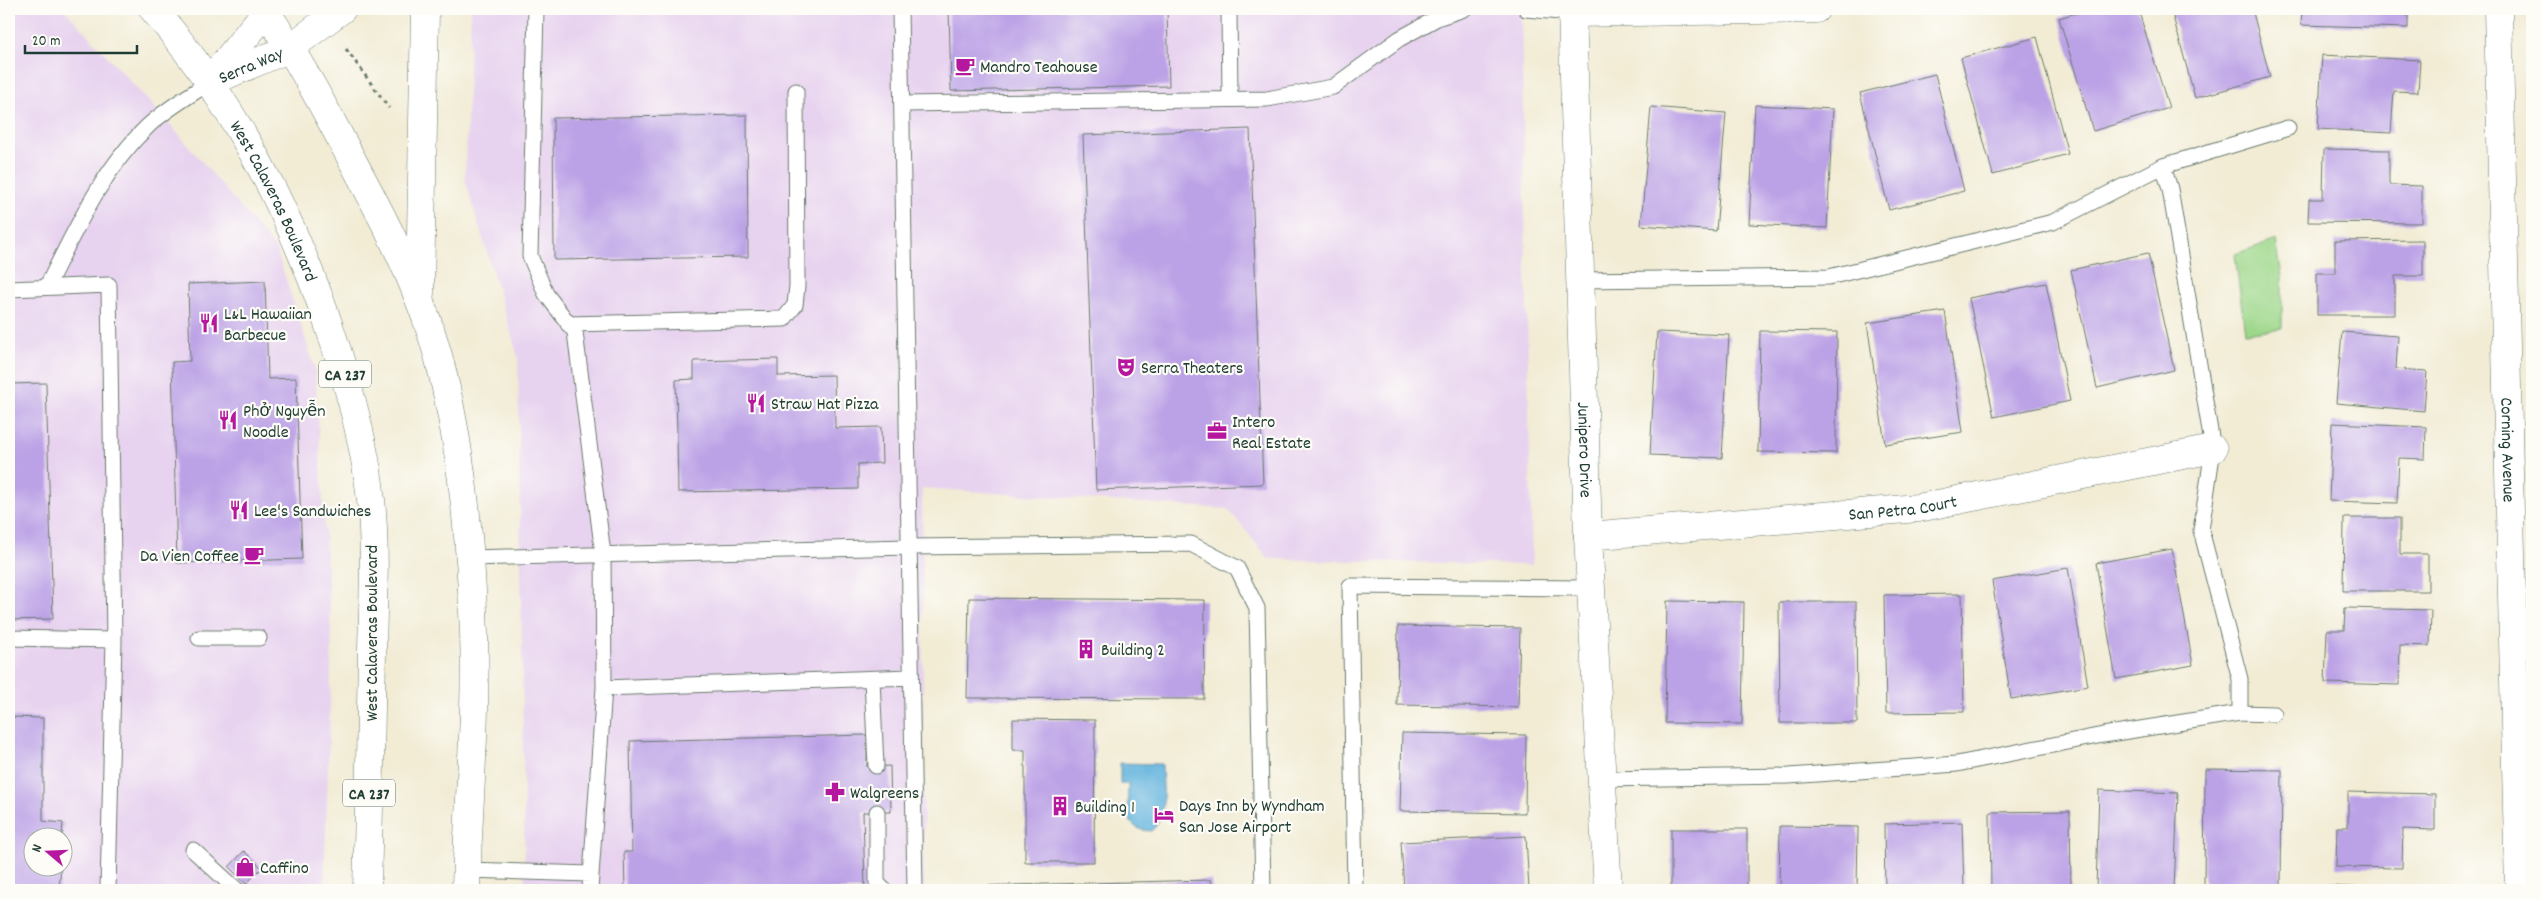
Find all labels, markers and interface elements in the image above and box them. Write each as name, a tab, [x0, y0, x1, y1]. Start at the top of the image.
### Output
scale bar	[25, 22, 138, 54]
text: 20 m	[32, 31, 60, 53]
street label: Serra Way	[215, 42, 288, 92]
cafe icon: Mandro Teahouse	[954, 55, 976, 77]
place label: Mandro Teahouse	[980, 56, 1098, 81]
street label: West Calaveras Boulevard	[222, 117, 322, 286]
place label: L&L Hawaiian Barbecue	[224, 303, 312, 349]
restaurant icon: L&L Hawaiian Barbecue	[198, 312, 220, 334]
theatre icon: Serra Theaters	[1115, 356, 1137, 378]
place label: Serra Theaters	[1141, 357, 1243, 382]
road number: CA 237	[319, 360, 371, 388]
restaurant icon: Straw Hat Pizza	[745, 392, 767, 414]
place label: Straw Hat Pizza	[771, 393, 879, 418]
street label: Corning Avenue	[2492, 397, 2520, 503]
place label: Phở Nguyễn Noodle	[243, 399, 326, 446]
street label: Junipero Drive	[1569, 402, 1597, 498]
restaurant icon: Phở Nguyễn Noodle	[217, 409, 239, 431]
place label: Intero Real Estate	[1232, 411, 1311, 457]
office icon: Intero Real Estate	[1206, 420, 1228, 442]
street label: San Petra Court	[1848, 490, 1960, 529]
restaurant icon: Lee's Sandwiches	[228, 499, 250, 521]
place label: Lee's Sandwiches	[254, 500, 371, 525]
cafe icon: Da Vien Coffee	[243, 544, 265, 566]
place label: Da Vien Coffee	[140, 545, 239, 570]
street label: West Calaveras Boulevard	[361, 545, 386, 721]
building icon: Building 2	[1075, 638, 1097, 660]
place label: Building 2	[1101, 639, 1165, 664]
road number: CA 237	[343, 780, 395, 806]
pharmacy icon: Walgreens	[824, 781, 846, 803]
place label: Walgreens	[850, 782, 919, 807]
building icon: Building 1	[1049, 795, 1071, 817]
place label: Days Inn by Wyndham San Jose Airport	[1179, 795, 1325, 841]
place label: Building 1	[1075, 796, 1135, 821]
hotel icon: Days Inn by Wyndham San Jose Airport	[1153, 804, 1175, 826]
north arrow	[22, 826, 72, 876]
text: N	[27, 842, 48, 855]
shop icon: Caffino	[234, 856, 256, 878]
place label: Caffino	[260, 857, 309, 882]

